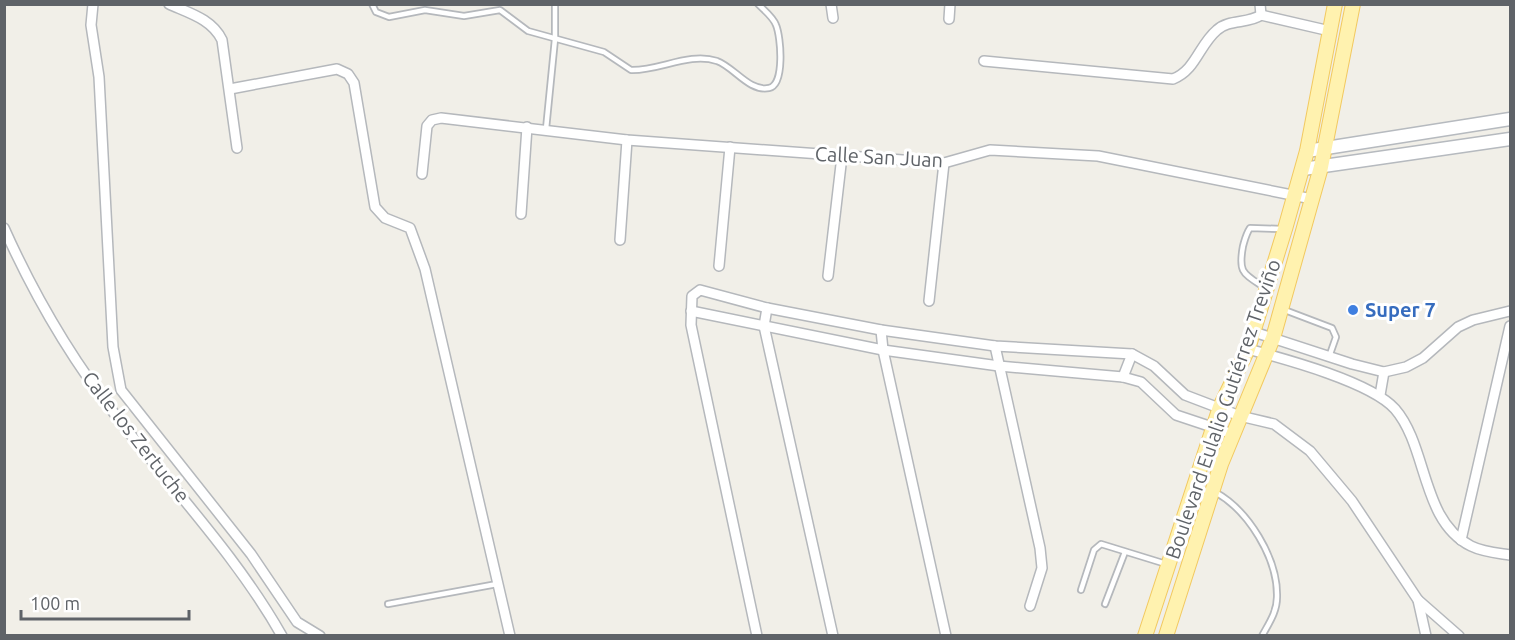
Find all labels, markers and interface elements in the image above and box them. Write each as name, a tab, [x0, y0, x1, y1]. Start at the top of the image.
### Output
street label: Calle San Juan	[814, 142, 944, 171]
street label: Boulevard Eulalio Gutiérrez Treviño	[1160, 256, 1285, 562]
place label: Super 7	[1365, 298, 1436, 321]
marker: Super 7	[1346, 303, 1360, 317]
street label: Calle los Zertuche	[78, 367, 195, 507]
scale bar	[21, 583, 189, 621]
text: 100 m	[30, 593, 80, 613]

